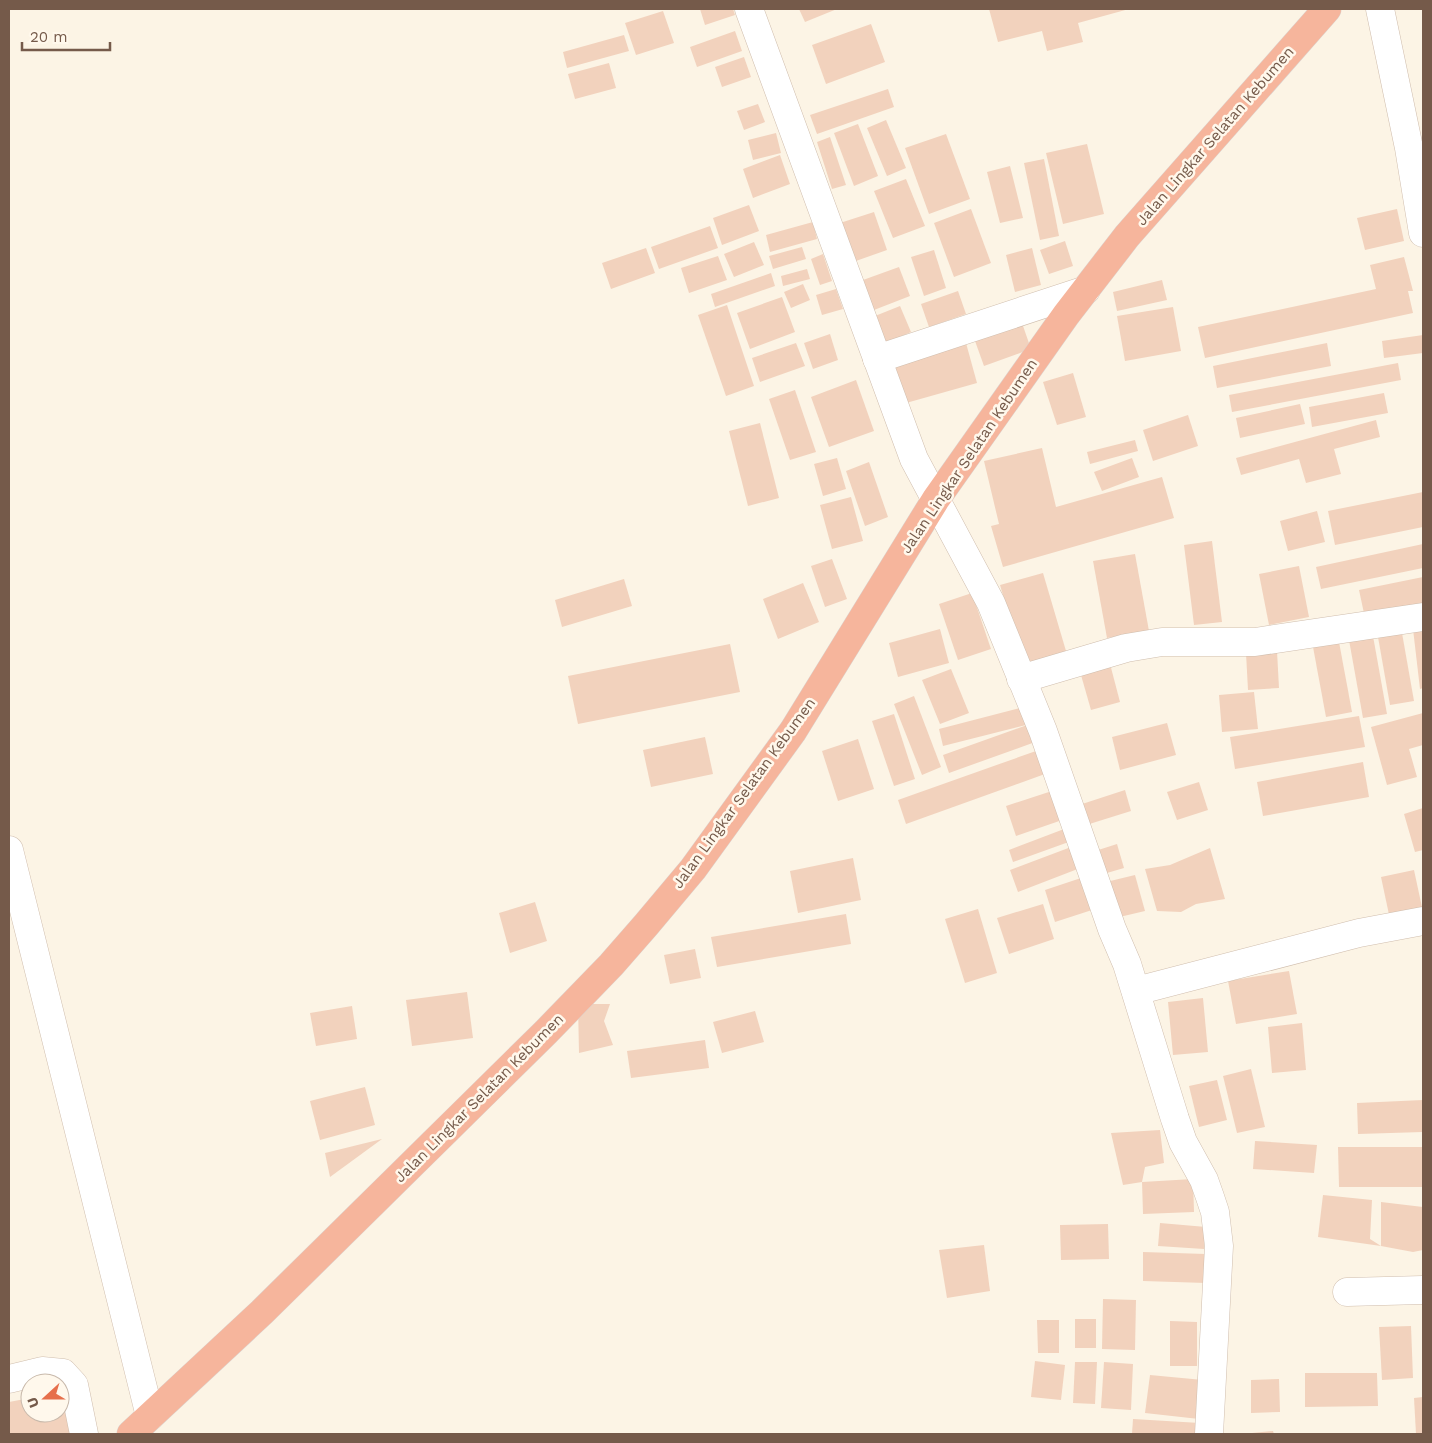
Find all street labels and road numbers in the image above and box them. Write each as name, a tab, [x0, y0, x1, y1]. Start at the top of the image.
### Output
street label: Jalan Lingkar Selatan Kebumen	[1132, 43, 1298, 229]
street label: Jalan Lingkar Selatan Kebumen	[897, 355, 1041, 557]
street label: Jalan Lingkar Selatan Kebumen	[669, 694, 819, 892]
street label: Jalan Lingkar Selatan Kebumen	[391, 1010, 567, 1186]

